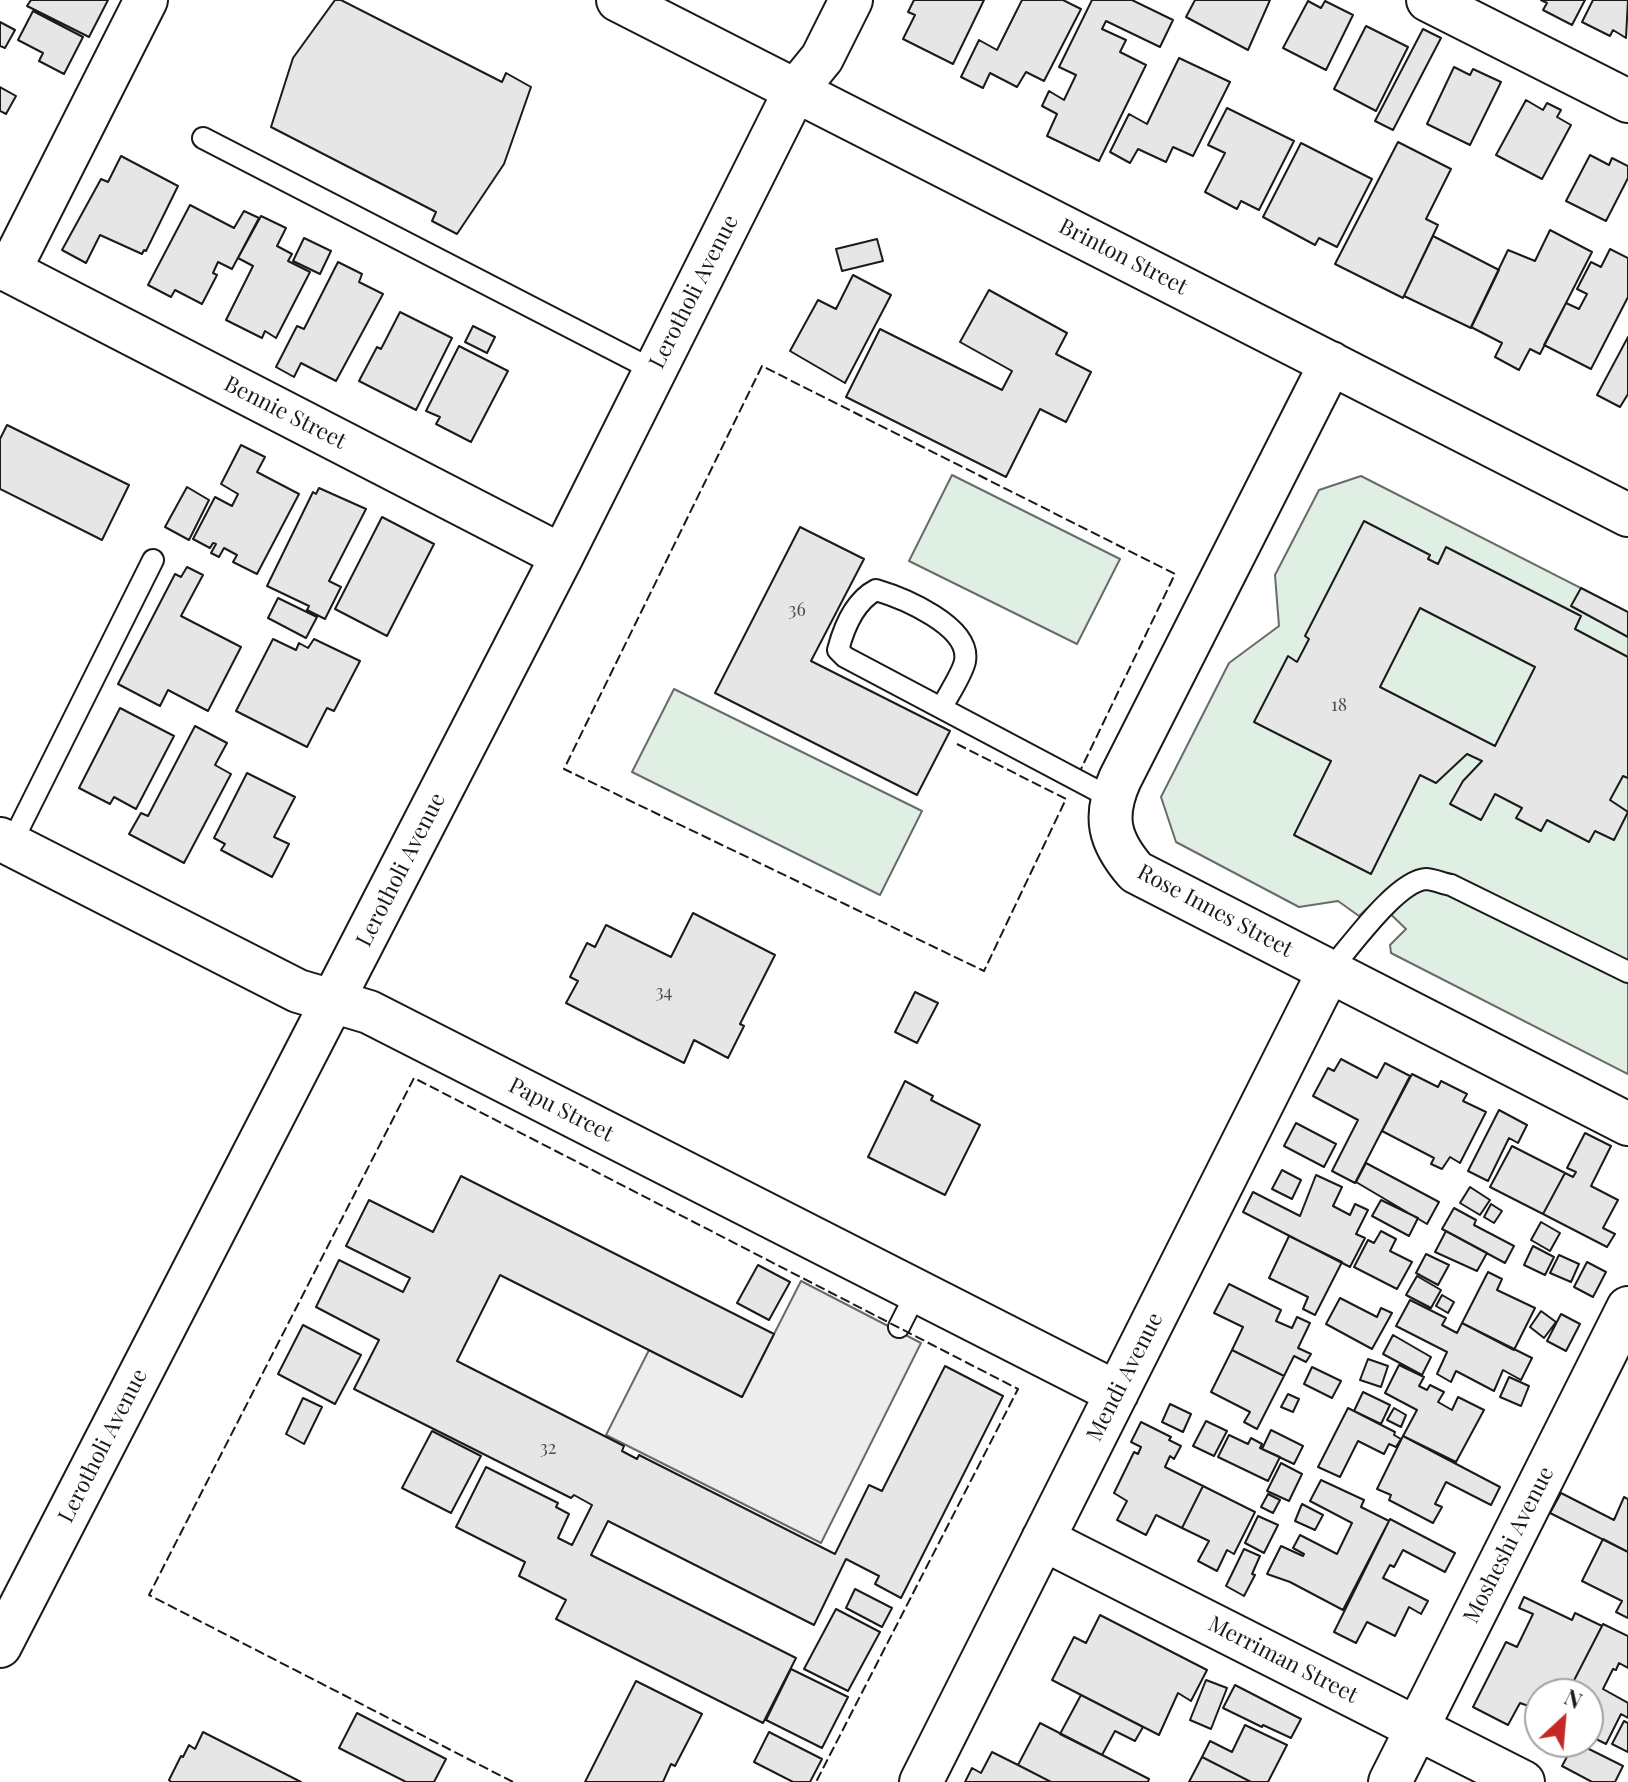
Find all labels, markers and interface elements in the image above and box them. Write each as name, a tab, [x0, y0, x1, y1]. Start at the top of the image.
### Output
street label: Lerotholi Avenue	[644, 211, 744, 373]
street label: Brinton Street	[1054, 213, 1192, 301]
street label: Bennie Street	[220, 371, 350, 455]
house number: 36	[788, 599, 806, 621]
house number: 18	[1331, 694, 1347, 716]
street label: Lerotholi Avenue	[351, 789, 451, 951]
street label: Rose Innes Street	[1133, 859, 1297, 963]
house number: 34	[655, 981, 673, 1003]
street label: Papu Street	[504, 1072, 618, 1148]
street label: Mendi Avenue	[1081, 1308, 1169, 1446]
street label: Lerotholi Avenue	[53, 1365, 153, 1527]
house number: 32	[540, 1437, 556, 1459]
street label: Mosheshi Avenue	[1458, 1462, 1560, 1628]
street label: Merriman Street	[1204, 1611, 1362, 1709]
north arrow	[1524, 1678, 1604, 1758]
text: N	[1560, 1681, 1587, 1715]

